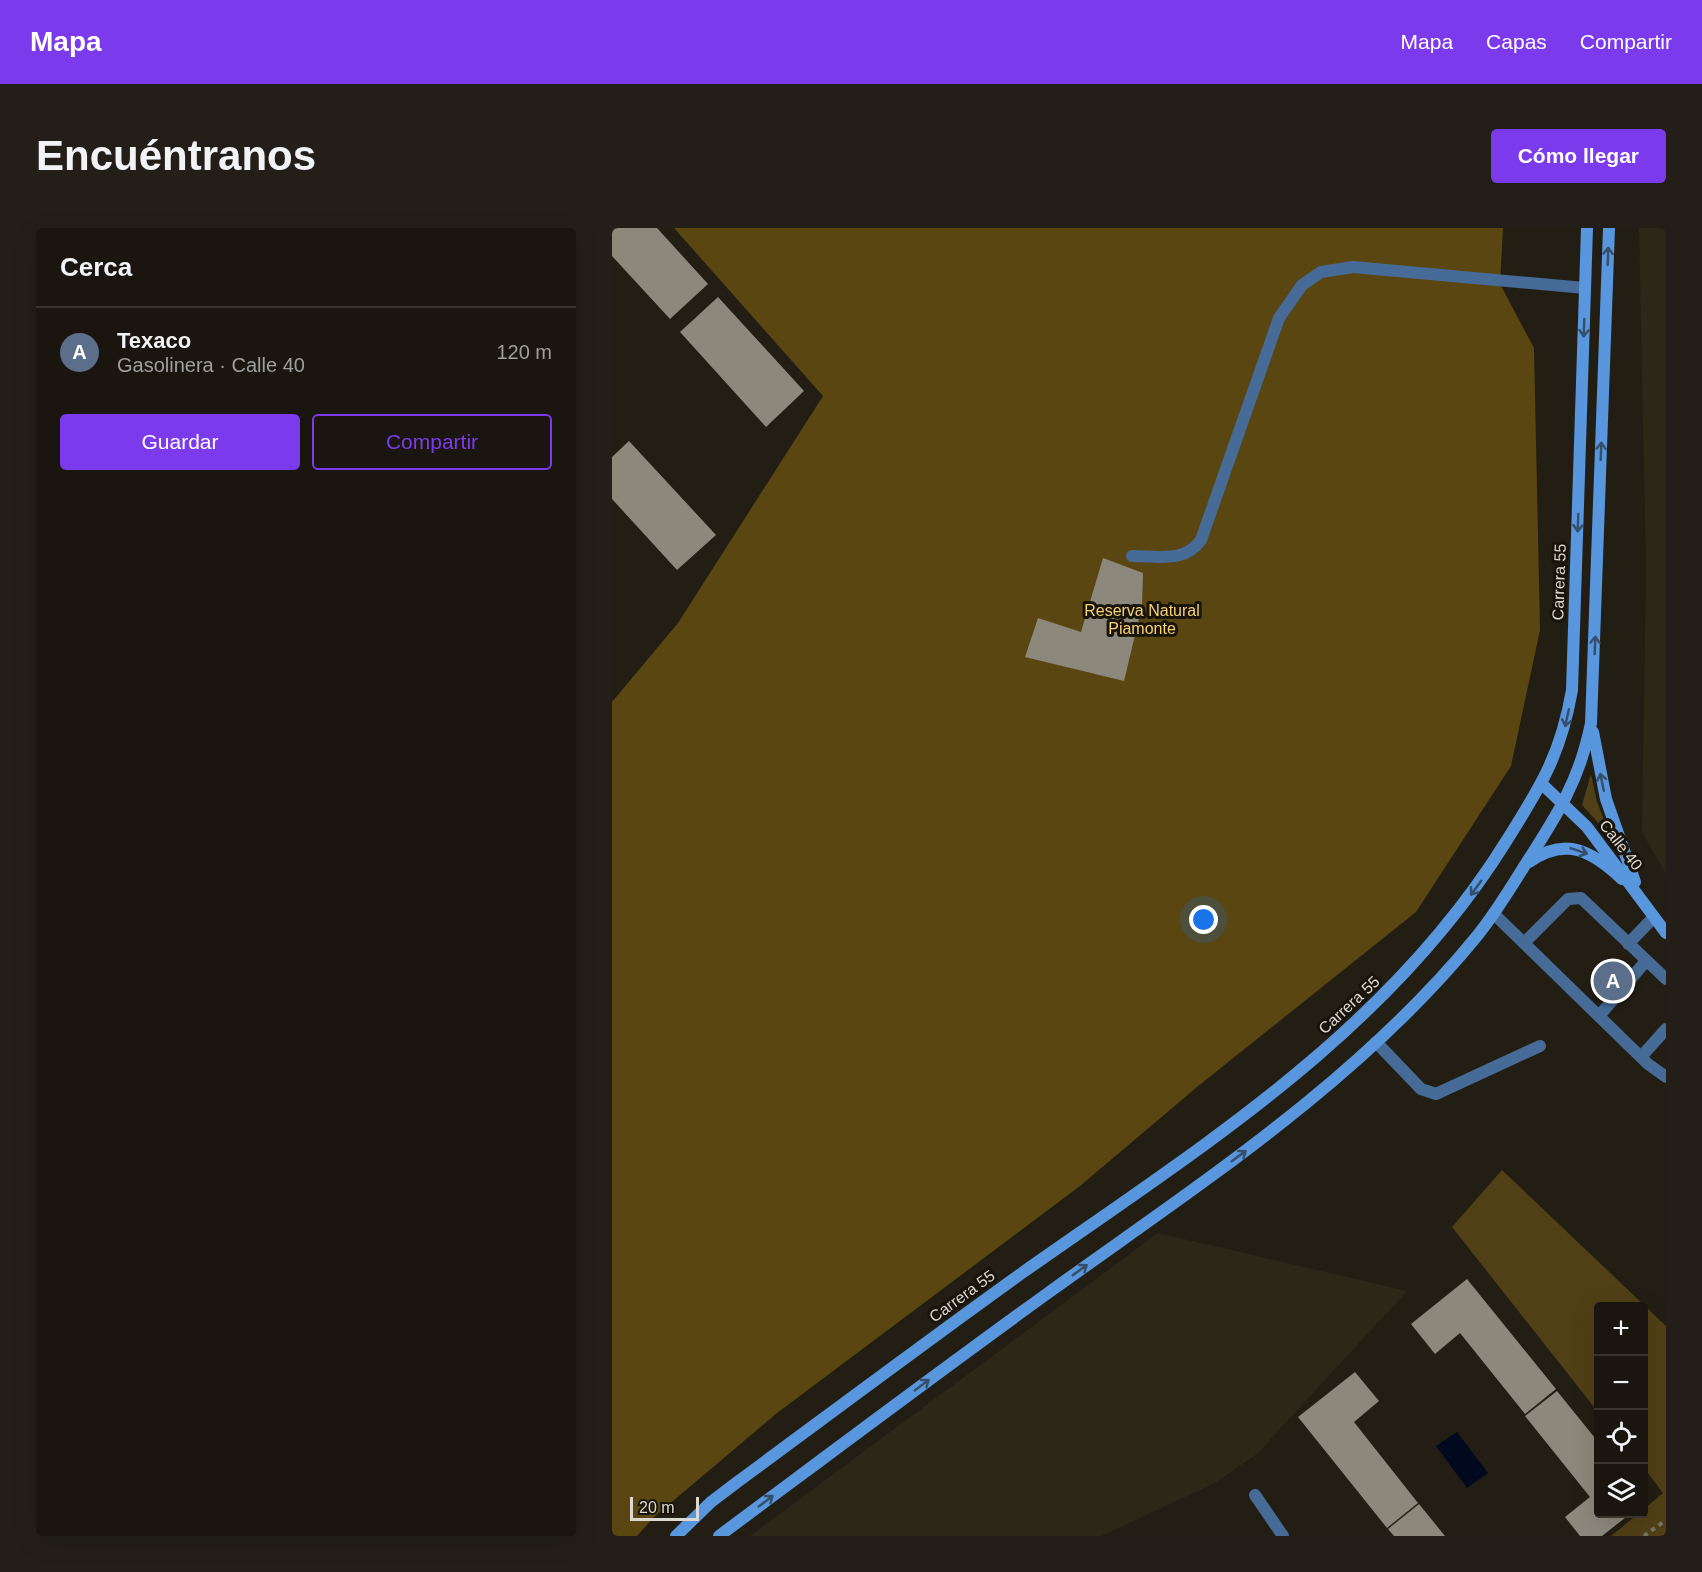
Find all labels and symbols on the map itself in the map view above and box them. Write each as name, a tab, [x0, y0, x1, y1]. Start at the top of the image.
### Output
one-way arrow	[1602, 246, 1614, 266]
one-way arrow	[1578, 318, 1590, 338]
one-way arrow	[1596, 441, 1607, 461]
one-way arrow	[1572, 513, 1583, 533]
street label: Carrera 55	[1549, 543, 1569, 621]
park label: Reserva Natural Piamonte	[1084, 602, 1200, 637]
one-way arrow	[1589, 636, 1601, 656]
one-way arrow	[1561, 707, 1572, 727]
one-way arrow	[1596, 773, 1607, 792]
street label: Calle 40	[1596, 817, 1646, 873]
one-way arrow	[1569, 847, 1588, 858]
one-way arrow	[1470, 880, 1482, 896]
your location	[1189, 905, 1218, 934]
pin: A	[1594, 958, 1632, 1004]
street label: Carrera 55	[1315, 973, 1383, 1037]
one-way arrow	[1230, 1150, 1246, 1162]
one-way arrow	[1072, 1264, 1088, 1276]
street label: Carrera 55	[926, 1267, 998, 1325]
one-way arrow	[914, 1378, 930, 1391]
scale bar	[630, 1494, 699, 1522]
one-way arrow	[758, 1495, 774, 1508]

